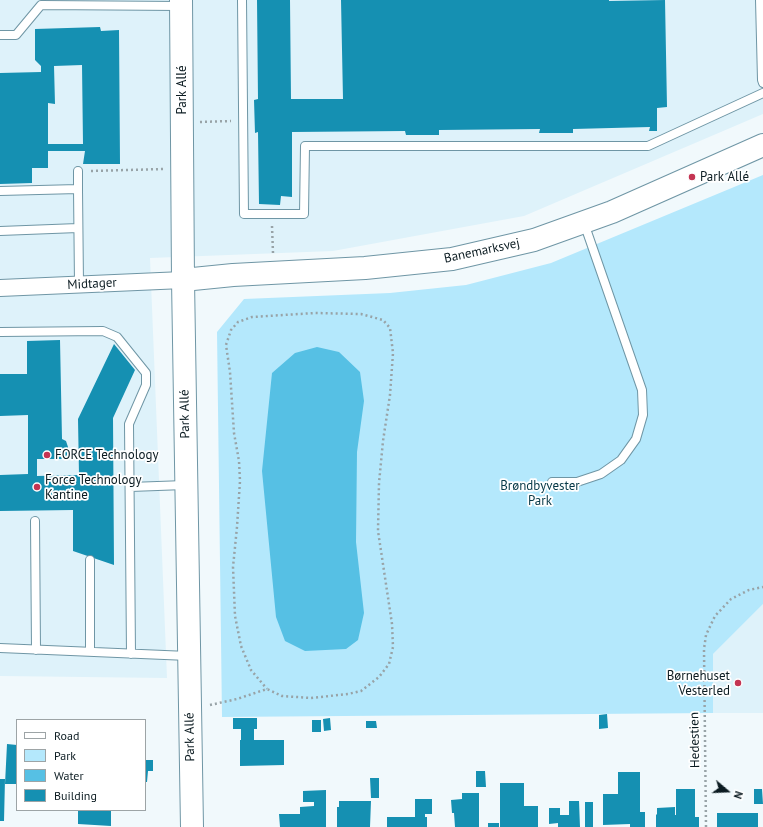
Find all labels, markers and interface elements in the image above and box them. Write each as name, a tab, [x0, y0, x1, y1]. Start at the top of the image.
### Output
street label: Park Allé	[174, 65, 190, 115]
place label: Park Allé	[700, 169, 749, 185]
marker: Park Allé	[687, 172, 697, 182]
street label: Banemarksvej	[443, 235, 521, 267]
street label: Midtager	[67, 275, 117, 293]
street label: Park Allé	[177, 389, 193, 439]
place label: FORCE Technology	[55, 447, 159, 463]
marker: FORCE Technology	[42, 450, 52, 460]
place label: Force Technology Kantine	[45, 472, 142, 503]
park label: Brøndbyvester Park	[500, 478, 580, 509]
marker: Force Technology Kantine	[32, 482, 42, 492]
place label: Børnehuset Vesterled	[667, 668, 730, 699]
marker: Børnehuset Vesterled	[733, 678, 743, 688]
street label: Park Allé	[182, 712, 198, 762]
street label: Hedestien	[687, 712, 703, 768]
legend	[16, 719, 146, 811]
text: Road	[54, 728, 79, 743]
text: Park	[54, 748, 76, 763]
text: Water	[54, 768, 84, 783]
north arrow	[707, 771, 747, 811]
text: Building	[54, 788, 97, 803]
text: N	[731, 789, 746, 801]

